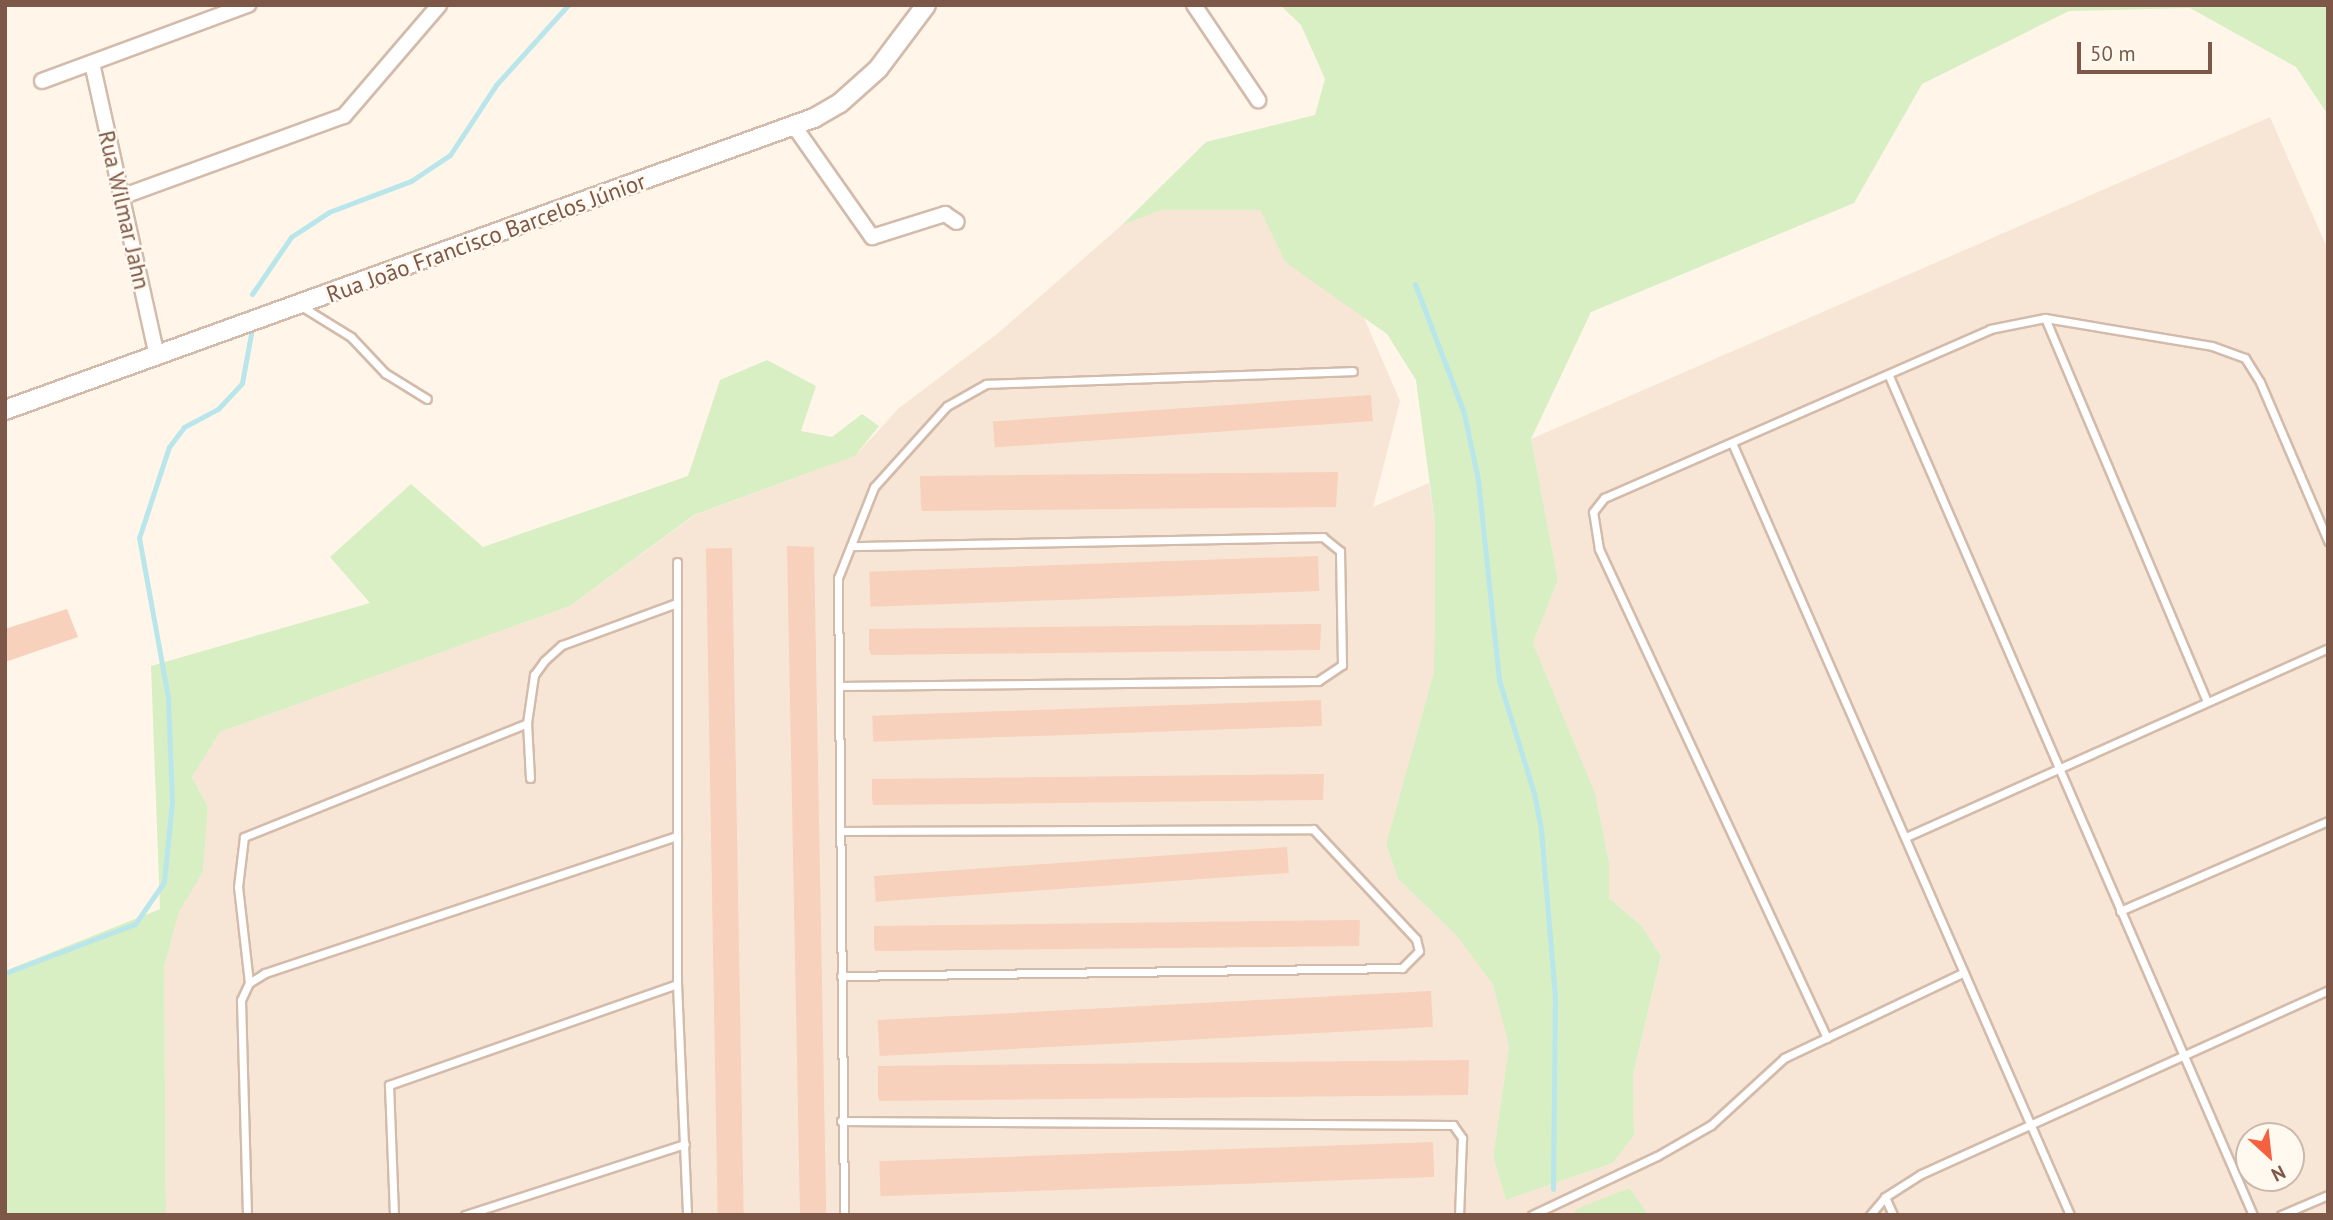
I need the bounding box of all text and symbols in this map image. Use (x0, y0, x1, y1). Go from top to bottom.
scale bar (2081, 28, 2216, 72)
text: 50 m (2090, 40, 2136, 67)
street label: Rua Wilmar Jahn (92, 128, 156, 292)
street label: Rua João Francisco Barcelos Júnior (323, 167, 649, 309)
north arrow (2235, 1122, 2305, 1192)
text: N (2268, 1160, 2290, 1187)

